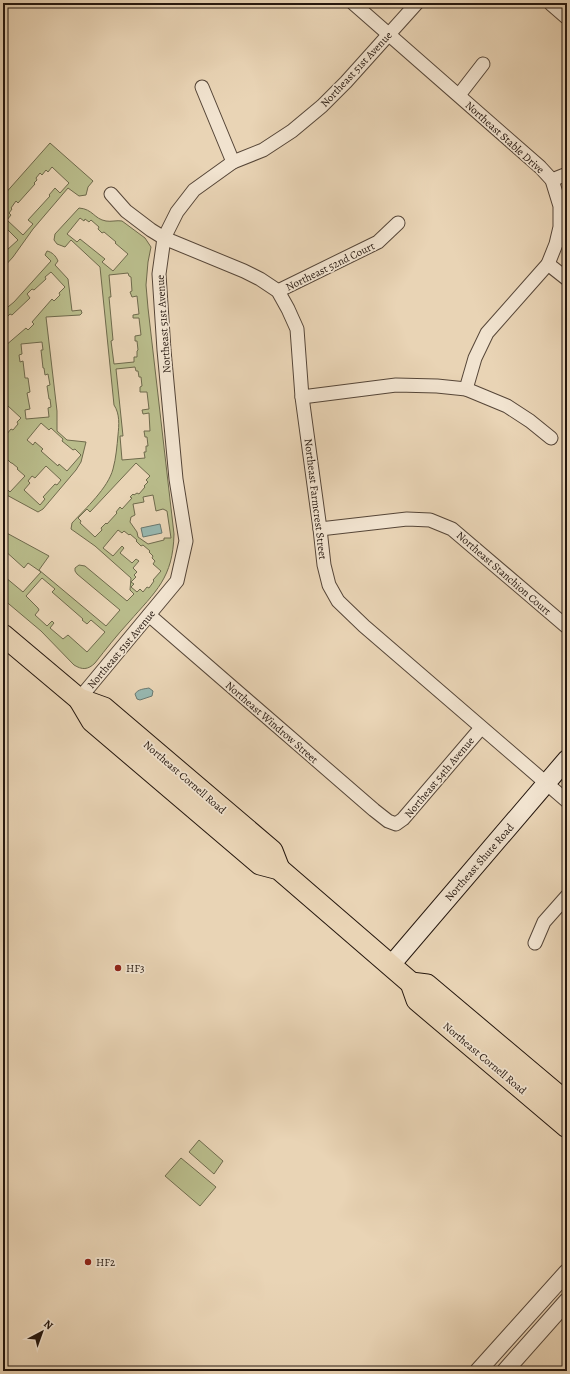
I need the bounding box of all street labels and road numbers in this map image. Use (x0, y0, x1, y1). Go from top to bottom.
street label: Northeast 51st Avenue (317, 28, 396, 111)
street label: Northeast Stable Drive (462, 98, 548, 177)
street label: Northeast 52nd Court (283, 238, 378, 294)
street label: Northeast 51st Avenue (153, 274, 174, 374)
street label: Northeast Farmcrest Street (301, 438, 330, 561)
street label: Northeast Stanchion Court (453, 528, 555, 619)
street label: Northeast 51st Avenue (84, 607, 159, 692)
street label: Northeast Windrow Street (222, 678, 322, 767)
street label: Northeast 54th Avenue (401, 734, 478, 821)
street label: Northeast Cornell Road (140, 737, 229, 818)
street label: Northeast Shute Road (441, 820, 517, 904)
street label: Northeast Cornell Road (440, 1019, 530, 1098)

